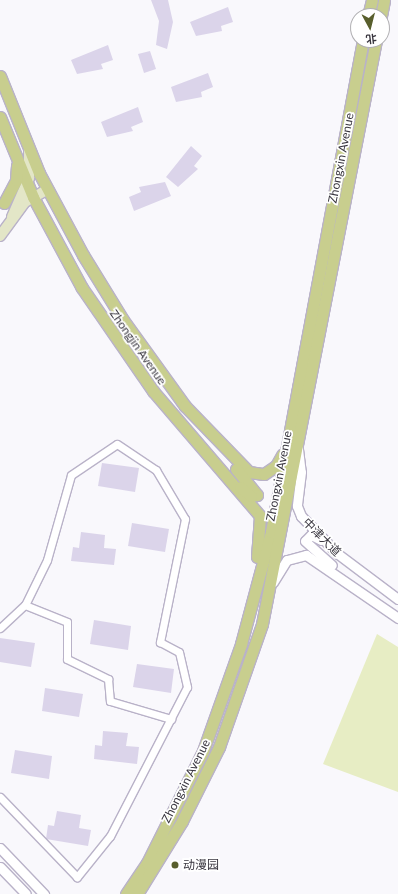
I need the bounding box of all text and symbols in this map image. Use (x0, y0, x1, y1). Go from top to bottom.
north arrow (350, 8, 390, 48)
text: 北 (365, 32, 378, 47)
street label: Zhongxin Avenue (325, 111, 357, 205)
street label: Zhongjin Avenue (107, 306, 169, 388)
street label: Zhongxin Avenue (263, 429, 295, 523)
street label: 中津大道 (300, 515, 344, 559)
street label: Zhongxin Avenue (159, 737, 213, 825)
place label: 动漫园 (183, 858, 219, 872)
marker: 动漫园 (170, 860, 180, 870)

